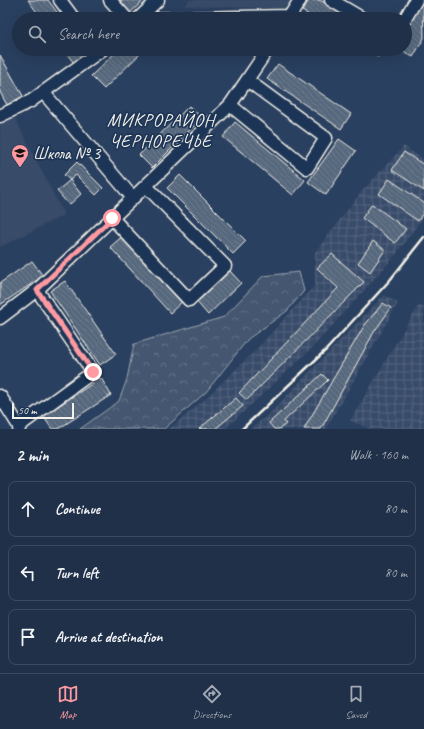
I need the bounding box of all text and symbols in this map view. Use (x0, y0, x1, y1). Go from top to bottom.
search box (12, 12, 412, 56)
icon: search (26, 23, 48, 45)
text: Search here (58, 25, 119, 44)
district label: МИКРОРАЙОН ЧЕРНОРЕЧЬЕ (107, 109, 217, 152)
school or university icon: Школа № 3 (10, 143, 30, 168)
place label: Школа № 3 (33, 143, 102, 164)
route start (103, 209, 121, 227)
route end (84, 363, 102, 381)
scale bar (12, 401, 74, 420)
text: 50 m (18, 403, 37, 417)
text: 2 min (16, 445, 49, 466)
text: Walk · 160 m (349, 447, 408, 463)
icon: ahead (17, 498, 39, 520)
text: Continue (55, 500, 100, 519)
text: 80 m (385, 501, 407, 517)
icon: left (17, 562, 39, 584)
text: Turn left (55, 564, 98, 583)
text: 80 m (385, 565, 407, 581)
icon: arrive (17, 626, 39, 648)
text: Arrive at destination (55, 628, 162, 647)
tab: Map (57, 683, 79, 721)
tab: Directions (193, 683, 231, 721)
tab: Saved (345, 683, 367, 721)

